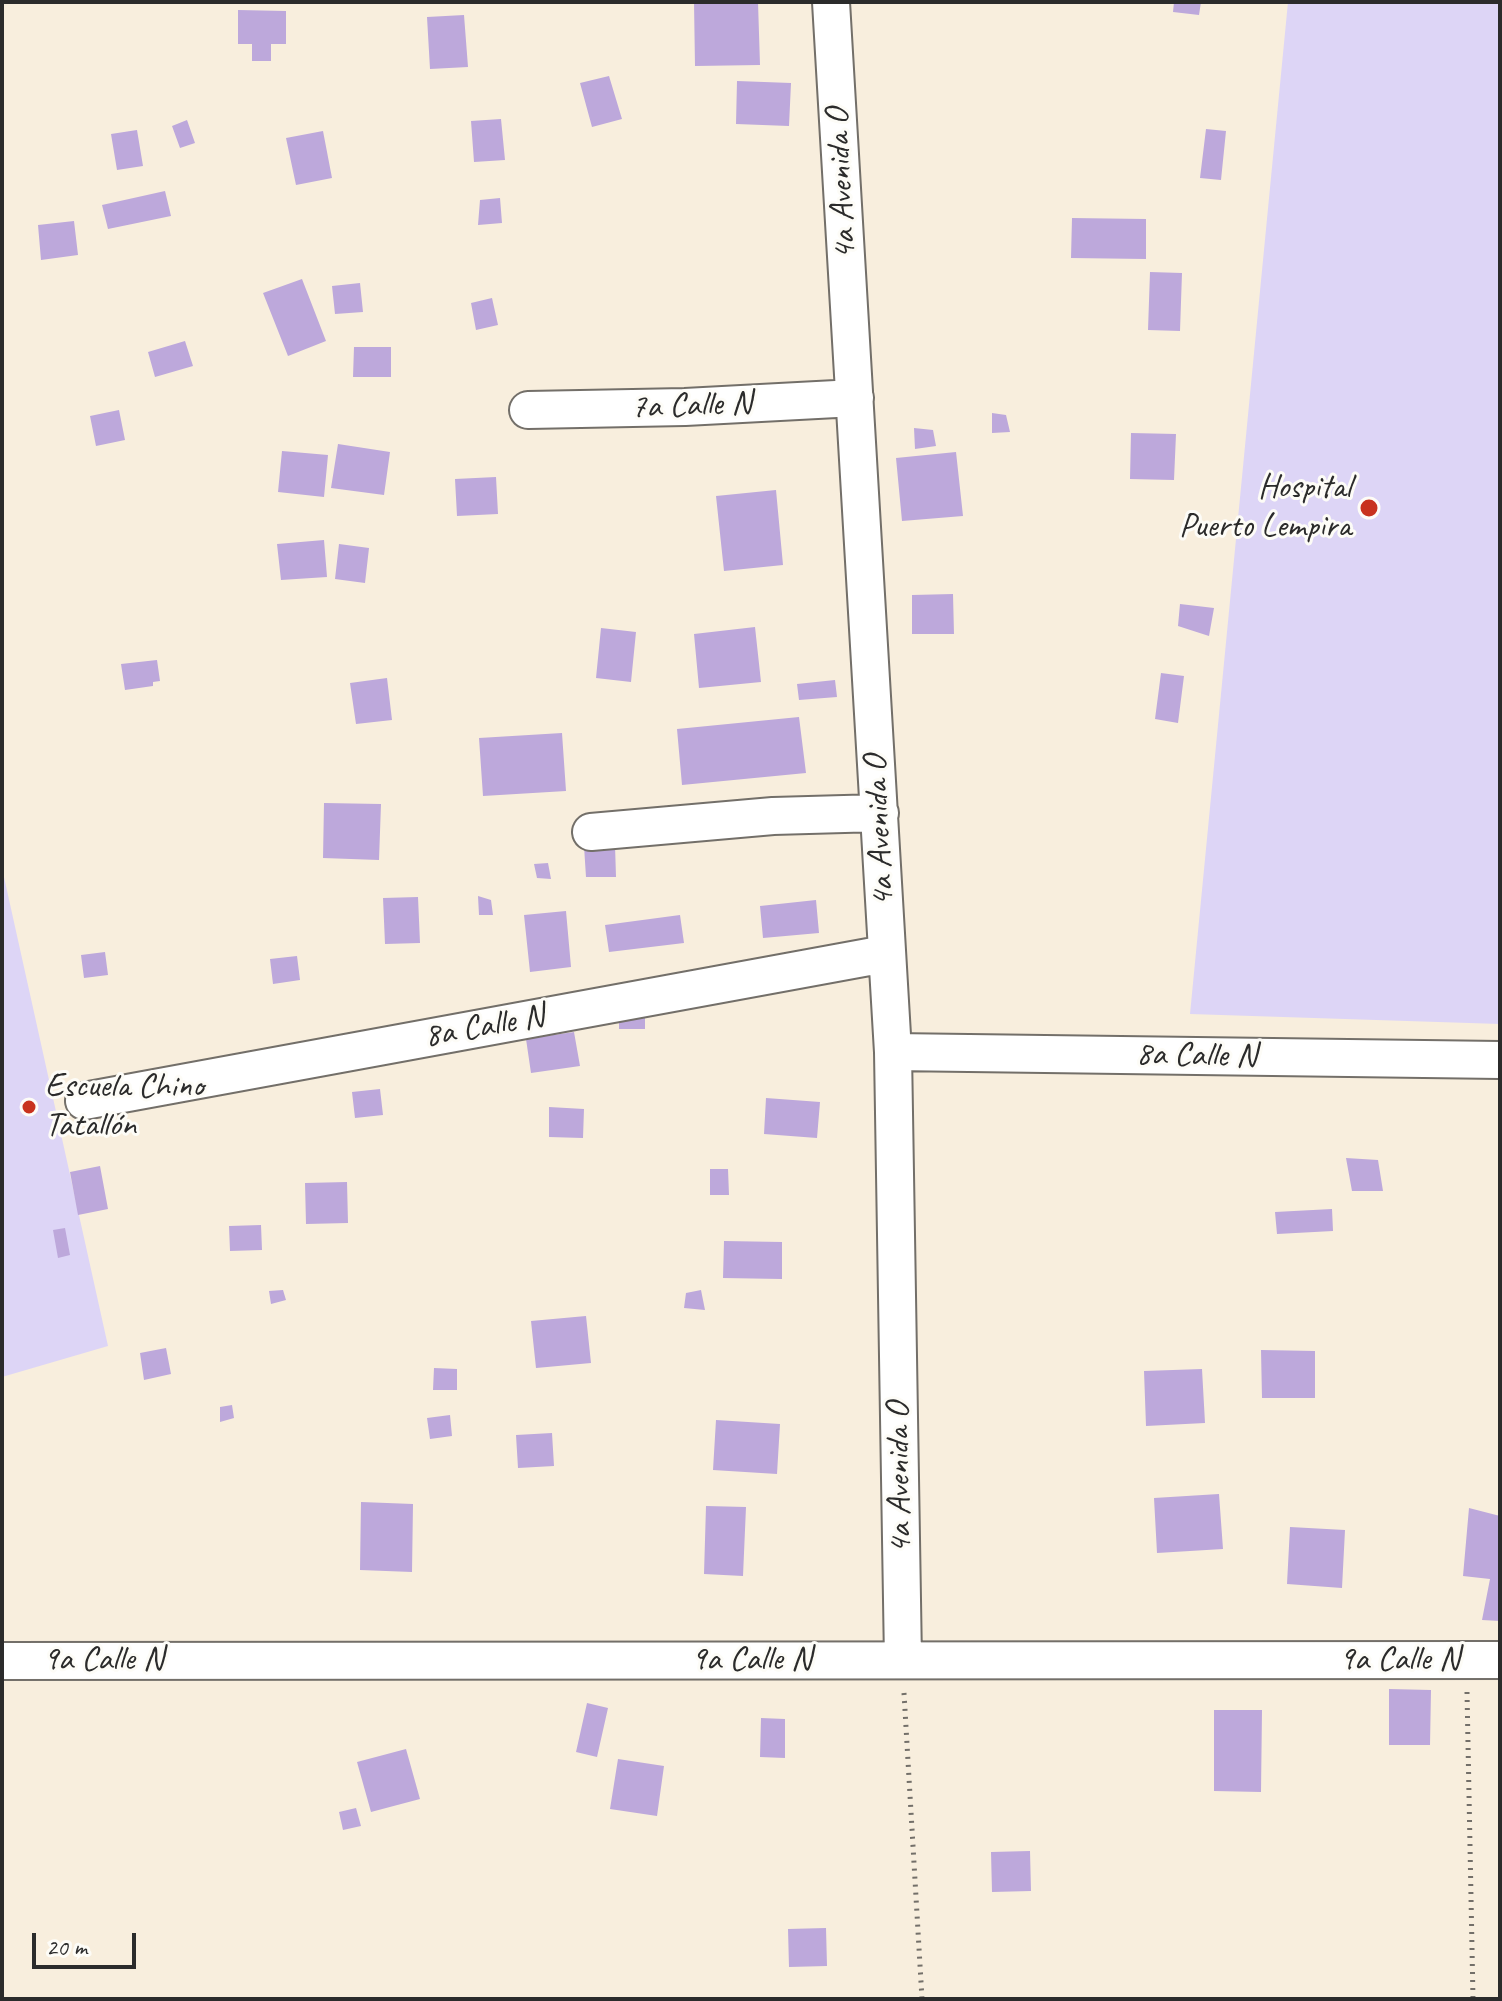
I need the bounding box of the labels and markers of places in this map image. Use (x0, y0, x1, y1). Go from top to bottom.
place label: Hospital Puerto Lempira (1179, 468, 1351, 548)
marker: Hospital Puerto Lempira (1358, 497, 1380, 519)
place label: Escuela Chino Tatallón (45, 1067, 204, 1146)
marker: Escuela Chino Tatallón (20, 1098, 38, 1116)

